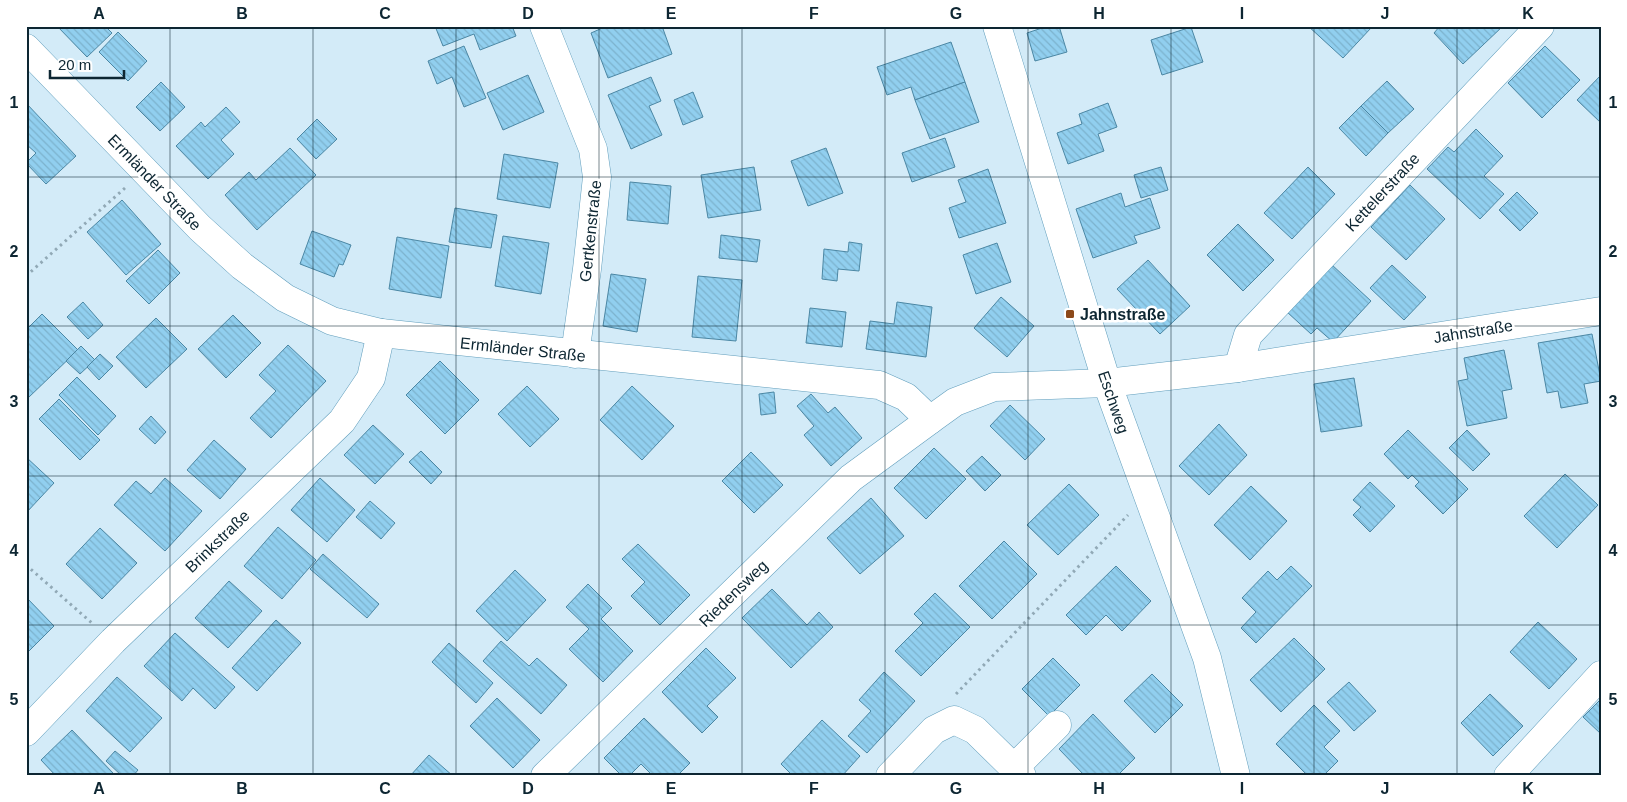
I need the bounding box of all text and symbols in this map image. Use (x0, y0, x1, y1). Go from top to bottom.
text: A (93, 5, 105, 22)
text: B (236, 5, 248, 22)
text: C (379, 5, 391, 22)
text: D (522, 5, 534, 22)
text: E (666, 5, 677, 22)
text: F (809, 5, 819, 22)
text: G (950, 5, 962, 22)
text: H (1093, 5, 1105, 22)
text: I (1240, 5, 1244, 22)
text: J (1381, 5, 1389, 22)
text: K (1522, 5, 1534, 22)
scale bar (50, 48, 124, 80)
text: 20 m (58, 56, 91, 73)
text: 1 (10, 94, 19, 111)
text: 1 (1609, 94, 1618, 111)
street label: Ermländer Straße (105, 131, 205, 234)
street label: Kettelerstraße (1342, 150, 1423, 235)
street label: Gertkenstraße (577, 179, 604, 283)
text: 2 (10, 243, 19, 260)
text: 2 (1609, 243, 1618, 260)
place label: Jahnstraße (1080, 306, 1165, 323)
marker: Jahnstraße (1064, 308, 1076, 320)
street label: Jahnstraße (1432, 317, 1514, 346)
street label: Ermländer Straße (459, 334, 587, 365)
street label: Eschweg (1095, 369, 1132, 436)
text: 3 (10, 393, 19, 410)
text: 3 (1609, 393, 1618, 410)
street label: Brinkstraße (182, 507, 253, 576)
text: 4 (10, 542, 19, 559)
text: 4 (1609, 542, 1618, 559)
street label: Riedensweg (696, 557, 771, 630)
text: 5 (10, 691, 19, 708)
text: 5 (1609, 691, 1618, 708)
text: A (93, 780, 105, 797)
text: B (236, 780, 248, 797)
text: C (379, 780, 391, 797)
text: D (522, 780, 534, 797)
text: E (666, 780, 677, 797)
text: F (809, 780, 819, 797)
text: G (950, 780, 962, 797)
text: H (1093, 780, 1105, 797)
text: I (1240, 780, 1244, 797)
text: J (1381, 780, 1389, 797)
text: K (1522, 780, 1534, 797)

